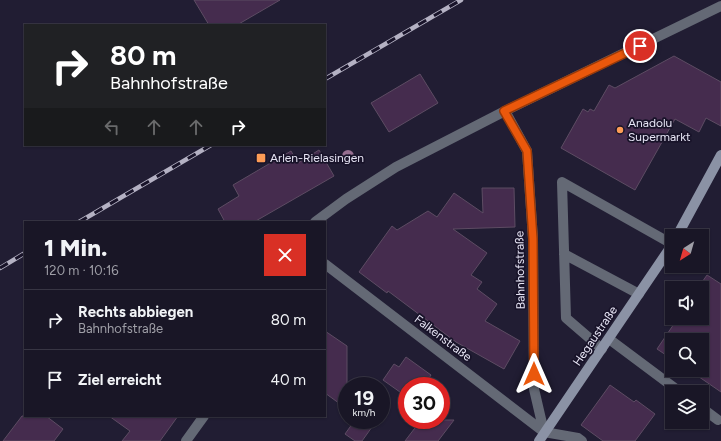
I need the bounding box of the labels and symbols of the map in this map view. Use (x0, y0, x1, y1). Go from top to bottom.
pin (623, 29, 657, 63)
place label: Anadolu Supermarkt (628, 116, 691, 144)
marker: Anadolu Supermarkt (615, 125, 625, 135)
place label: Arlen-Rielasingen (270, 151, 364, 165)
marker: Arlen-Rielasingen (255, 152, 267, 164)
north arrow (665, 229, 709, 273)
street label: Bahnhofstraße (512, 230, 528, 309)
street label: Hegaustraße (570, 303, 620, 369)
street label: Falkenstraße (412, 312, 475, 364)
position arrow (513, 353, 555, 395)
speed limit sign: 30 (398, 377, 450, 429)

